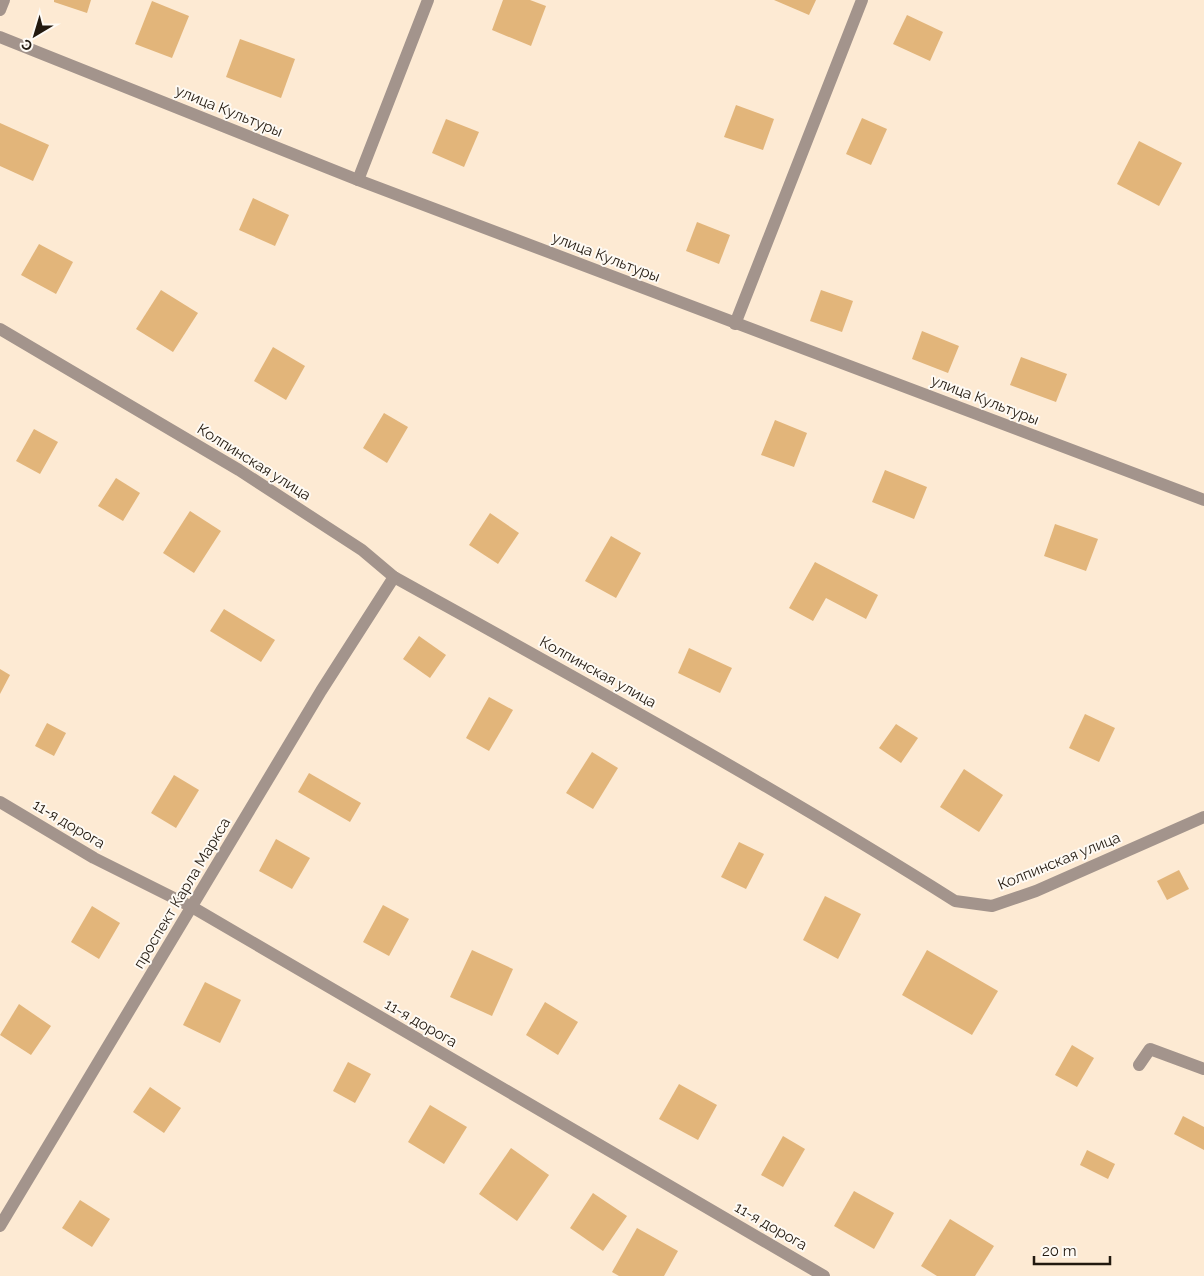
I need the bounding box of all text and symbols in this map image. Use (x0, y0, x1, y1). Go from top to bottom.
north arrow (10, 10, 60, 60)
text: С (18, 36, 36, 55)
street label: улица Культуры (173, 81, 285, 141)
street label: улица Культуры (550, 228, 662, 286)
street label: улица Культуры (929, 371, 1041, 429)
street label: Колпинская улица (194, 420, 314, 504)
street label: Колпинская улица (537, 632, 659, 712)
street label: 11-я дорога (30, 796, 108, 852)
street label: проспект Карла Маркса (130, 814, 234, 972)
street label: Колпинская улица (995, 828, 1123, 894)
street label: 11-я дорога (382, 995, 460, 1051)
street label: 11-я дорога (732, 1198, 810, 1254)
scale bar (1034, 1234, 1110, 1266)
text: 20 m (1042, 1242, 1077, 1260)

